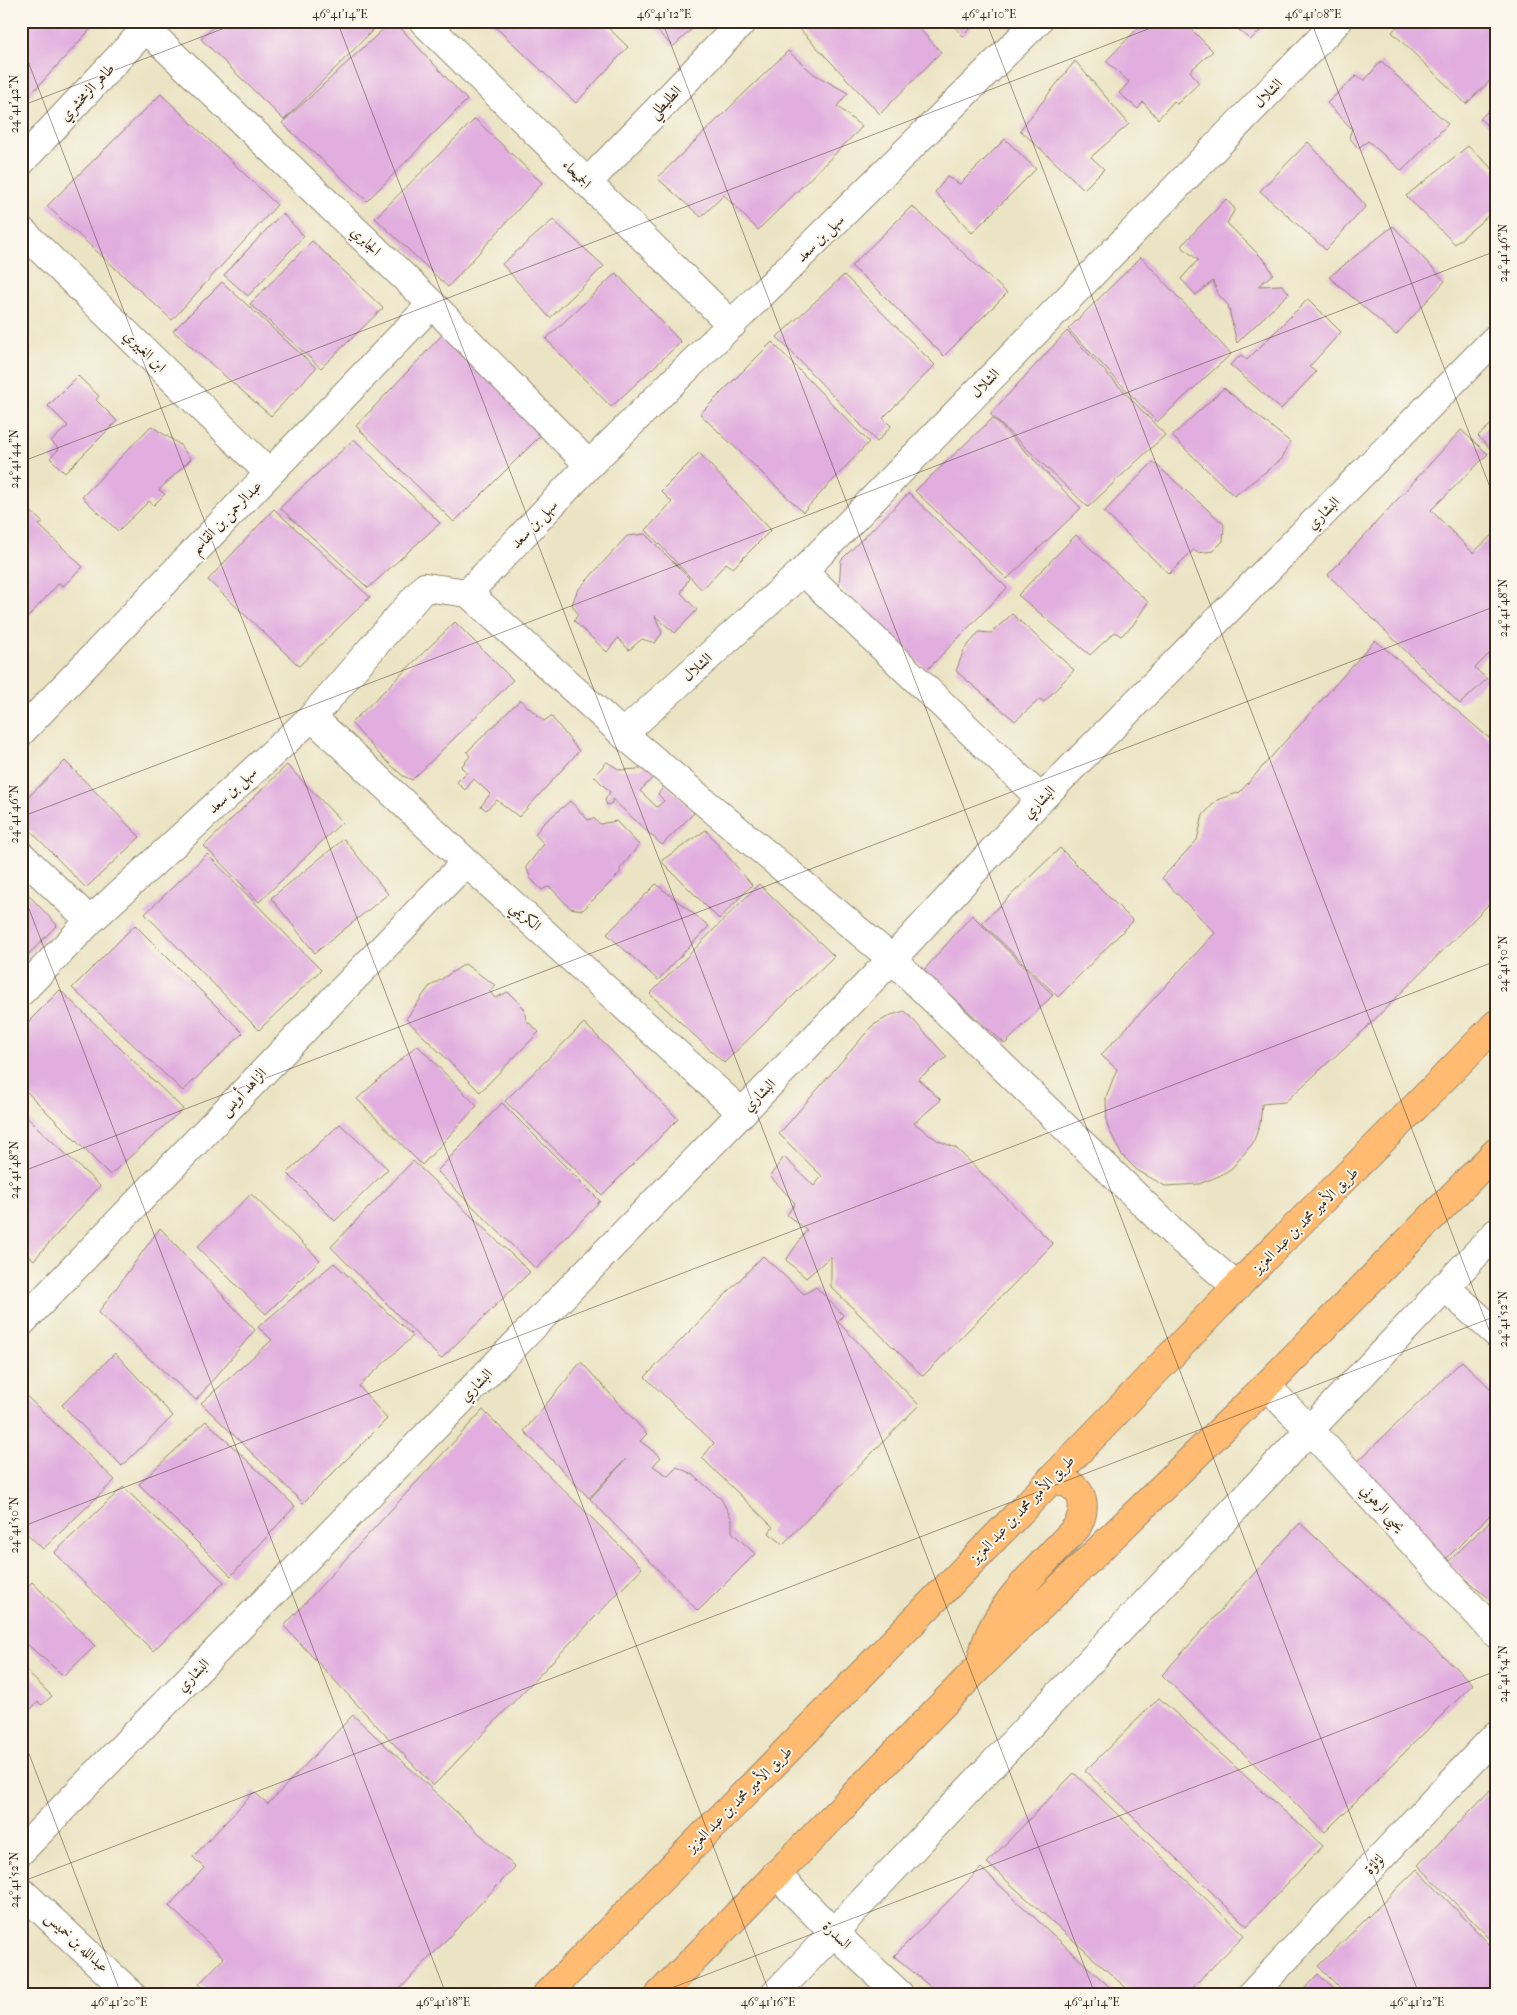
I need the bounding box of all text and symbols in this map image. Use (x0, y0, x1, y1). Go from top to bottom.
text: 46°41'14"E (312, 7, 368, 21)
text: 46°41'12"E (637, 7, 691, 21)
text: 46°41'10"E (962, 7, 1016, 21)
text: 46°41'08"E (1285, 7, 1341, 21)
street label: طاهر الزمخشري (56, 59, 120, 127)
text: 24°41'42"N (7, 75, 21, 133)
street label: الشلال (1250, 75, 1286, 111)
street label: الطليطلي (645, 82, 689, 126)
street label: الجميحاء (559, 156, 595, 192)
street label: سهل بن سعد (792, 210, 849, 267)
street label: الجابري (345, 222, 385, 262)
text: 24°41'46"N (1496, 224, 1510, 282)
street label: ابن الغبيري (118, 326, 170, 378)
street label: الشلال (967, 365, 1003, 401)
text: 24°41'44"N (7, 429, 21, 489)
street label: عبدالرحمن بن القاسم (186, 477, 270, 562)
street label: البشاري (1303, 493, 1345, 535)
street label: سهل بن سعد (507, 496, 563, 554)
text: 24°41'48"N (1496, 579, 1510, 637)
street label: الشلال (678, 649, 716, 685)
street label: سهل بن سعد (204, 763, 262, 819)
street label: البشاري (1019, 782, 1061, 824)
text: 24°41'46"N (7, 785, 21, 843)
street label: الكريمي (504, 898, 545, 938)
text: 24°41'50"N (1496, 935, 1510, 993)
street label: الزاهد أويس (214, 1063, 271, 1120)
street label: البشاري (739, 1075, 781, 1117)
text: 24°41'48"N (7, 1141, 21, 1199)
street label: طريق الأمير محمد بن عبد العزيز (1245, 1162, 1362, 1279)
text: 24°41'52"N (1496, 1291, 1510, 1347)
street label: البشاري (456, 1365, 498, 1407)
street label: طريق الأمير محمد بن عبد العزيز (963, 1450, 1079, 1569)
street label: يحيى الرهوني (1354, 1481, 1409, 1538)
text: 24°41'50"N (7, 1496, 21, 1554)
text: 24°41'54"N (1496, 1645, 1510, 1703)
street label: البشاري (173, 1655, 215, 1697)
street label: طريق الأمير محمد بن عبد العزيز (679, 1741, 796, 1858)
street label: لؤلؤة (1360, 1850, 1388, 1878)
text: 24°41'52"N (7, 1852, 21, 1908)
street label: عبدالله بن خميس (41, 1908, 113, 1977)
street label: السدرة (819, 1917, 855, 1953)
text: 46°41'20"E (91, 1995, 147, 2009)
text: 46°41'18"E (416, 1995, 470, 2009)
text: 46°41'16"E (741, 1995, 795, 2009)
text: 46°41'14"E (1064, 1995, 1120, 2009)
text: 46°41'12"E (1390, 1995, 1444, 2009)

